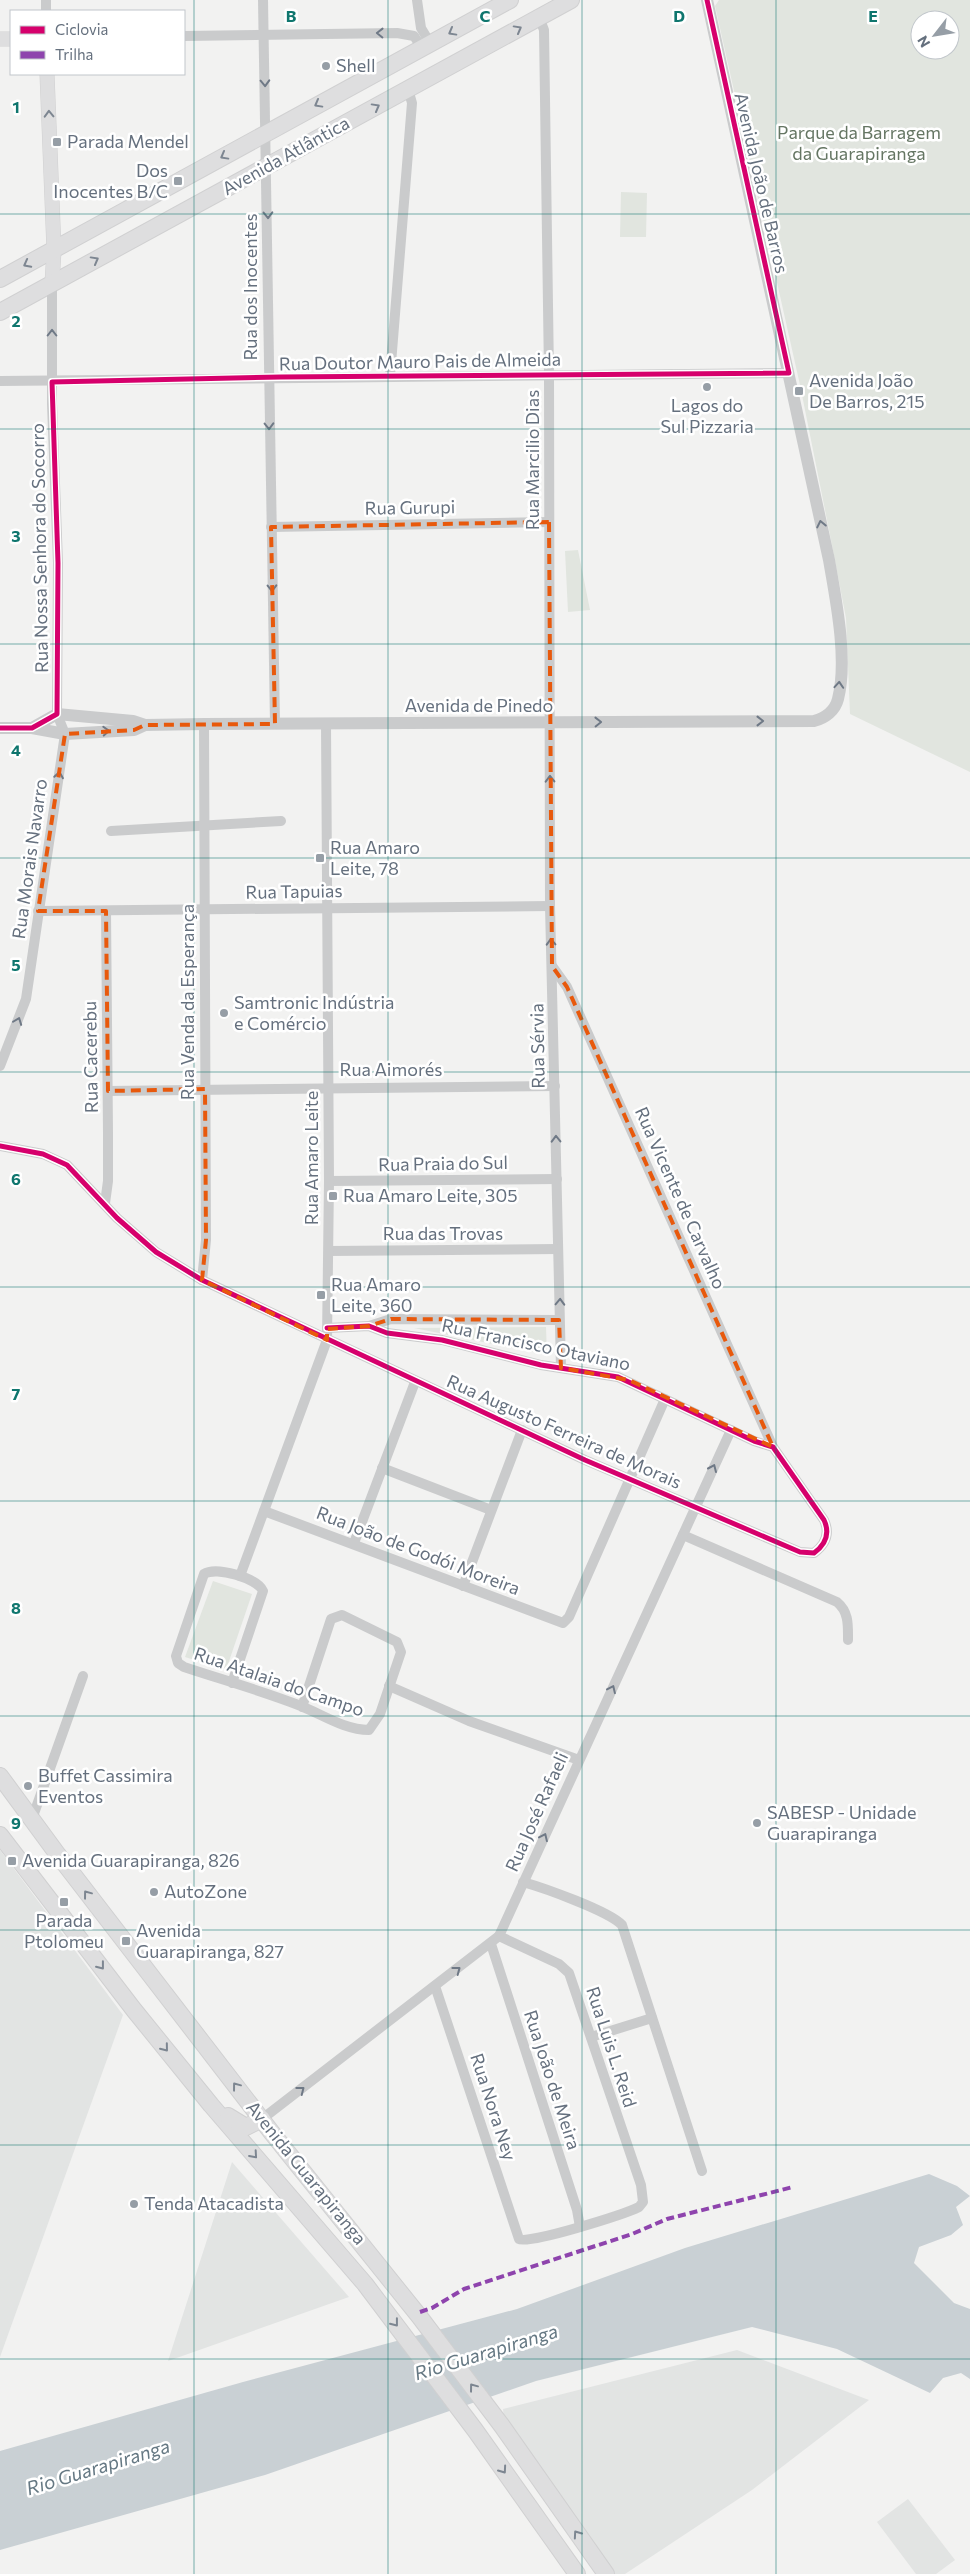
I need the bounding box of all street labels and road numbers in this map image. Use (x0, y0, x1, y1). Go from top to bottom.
street label: Avenida João de Barros (730, 90, 794, 275)
street label: Avenida Atlântica (218, 111, 353, 199)
street label: Rua dos Inocentes (239, 213, 261, 361)
street label: Rua Doutor Mauro Pais de Almeida (279, 348, 561, 374)
street label: Rua Marcilio Dias (521, 390, 543, 530)
street label: Rua Nossa Senhora do Socorro (26, 423, 52, 673)
street label: Rua Gurupi (364, 495, 455, 519)
street label: Avenida de Pinedo (405, 694, 553, 716)
street label: Rua Morais Navarro (7, 777, 51, 940)
street label: Rua Tapuias (245, 879, 343, 903)
street label: Rua Venda da Esperança (176, 904, 198, 1100)
street label: Rua Cacerebu (78, 1001, 102, 1113)
street label: Rua Sérvia (525, 1003, 549, 1089)
street label: Rua Aimorés (340, 1058, 442, 1080)
street label: Rua Amaro Leite (300, 1091, 322, 1225)
street label: Rua Vicente de Carvalho (631, 1103, 731, 1292)
street label: Rua Praia do Sul (378, 1151, 508, 1175)
street label: Rua das Trovas (383, 1222, 503, 1244)
street label: Rua Francisco Otaviano (440, 1313, 632, 1375)
street label: Rua Augusto Ferreira de Morais (444, 1369, 685, 1493)
street label: Rua João de Godói Moreira (313, 1501, 523, 1599)
street label: Rua Atalaia do Campo (191, 1642, 367, 1720)
street label: Rua José Rafaeli (500, 1749, 572, 1875)
street label: Rua Luis L. Reid (582, 1984, 642, 2110)
street label: Rua João de Meira (520, 2007, 586, 2152)
street label: Rua Nora Ney (466, 2050, 522, 2163)
street label: Avenida Guarapiranga (242, 2096, 371, 2249)

